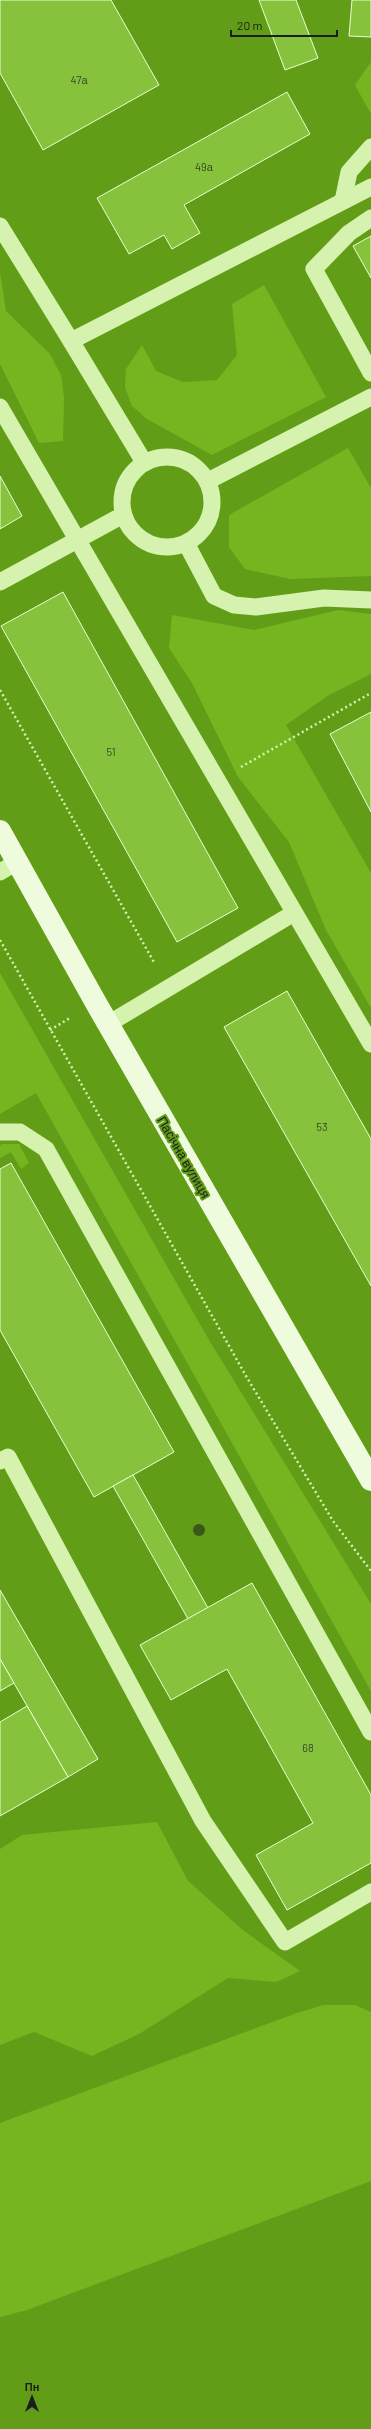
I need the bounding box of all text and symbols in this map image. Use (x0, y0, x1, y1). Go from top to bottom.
scale bar (231, 12, 337, 38)
text: 20 m (237, 18, 263, 32)
house number: 47а (70, 73, 88, 86)
house number: 49а (195, 160, 214, 173)
house number: 51 (106, 745, 116, 758)
street label: Пасічна вулиця (154, 1113, 214, 1201)
house number: 53 (316, 1120, 328, 1133)
house number: 68 (302, 1741, 314, 1754)
north arrow (12, 2377, 52, 2417)
text: Пн (25, 2380, 39, 2393)

